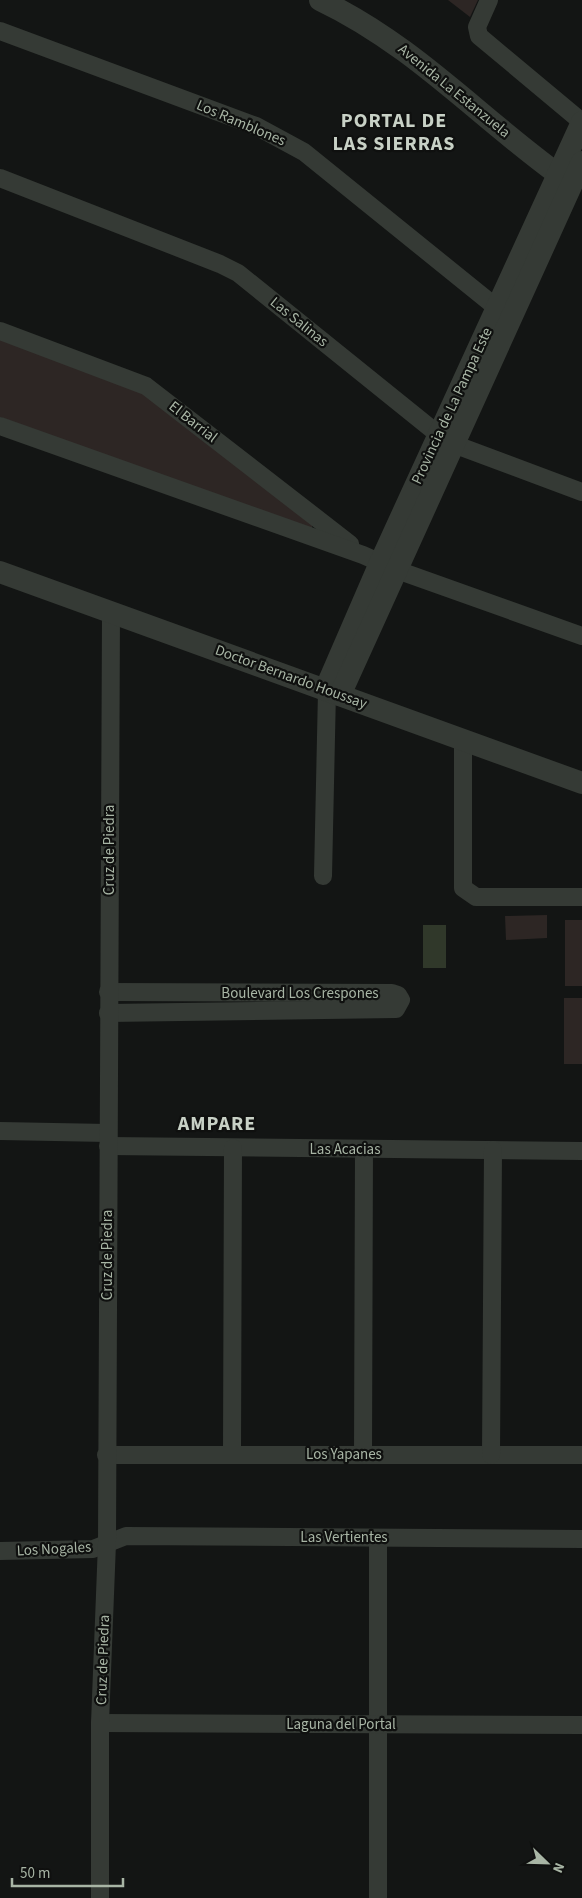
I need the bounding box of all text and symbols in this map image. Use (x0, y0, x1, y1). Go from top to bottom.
street label: Avenida La Estanzuela (394, 39, 514, 143)
street label: Los Ramblones (193, 95, 289, 151)
district label: PORTAL DE LAS SIERRAS (333, 107, 455, 158)
street label: Las Salinas (265, 292, 333, 352)
street label: Provincia de La Pampa Este (406, 324, 498, 488)
street label: El Barrial (164, 396, 222, 448)
street label: Doctor Bernardo Houssay (212, 640, 370, 714)
street label: Cruz de Piedra (99, 805, 120, 895)
street label: Boulevard Los Crespones (221, 983, 379, 1004)
district label: AMPARE (177, 1110, 256, 1138)
street label: Las Acacias (310, 1139, 380, 1160)
street label: Cruz de Piedra (97, 1210, 118, 1300)
street label: Los Yapanes (306, 1444, 382, 1465)
street label: Las Vertientes (300, 1527, 388, 1548)
street label: Los Nogales (16, 1537, 92, 1561)
street label: Cruz de Piedra (91, 1614, 115, 1706)
street label: Laguna del Portal (286, 1714, 396, 1735)
north arrow (522, 1838, 572, 1888)
scale bar (12, 1856, 124, 1888)
text: N (547, 1859, 569, 1876)
text: 50 m (20, 1863, 50, 1884)

